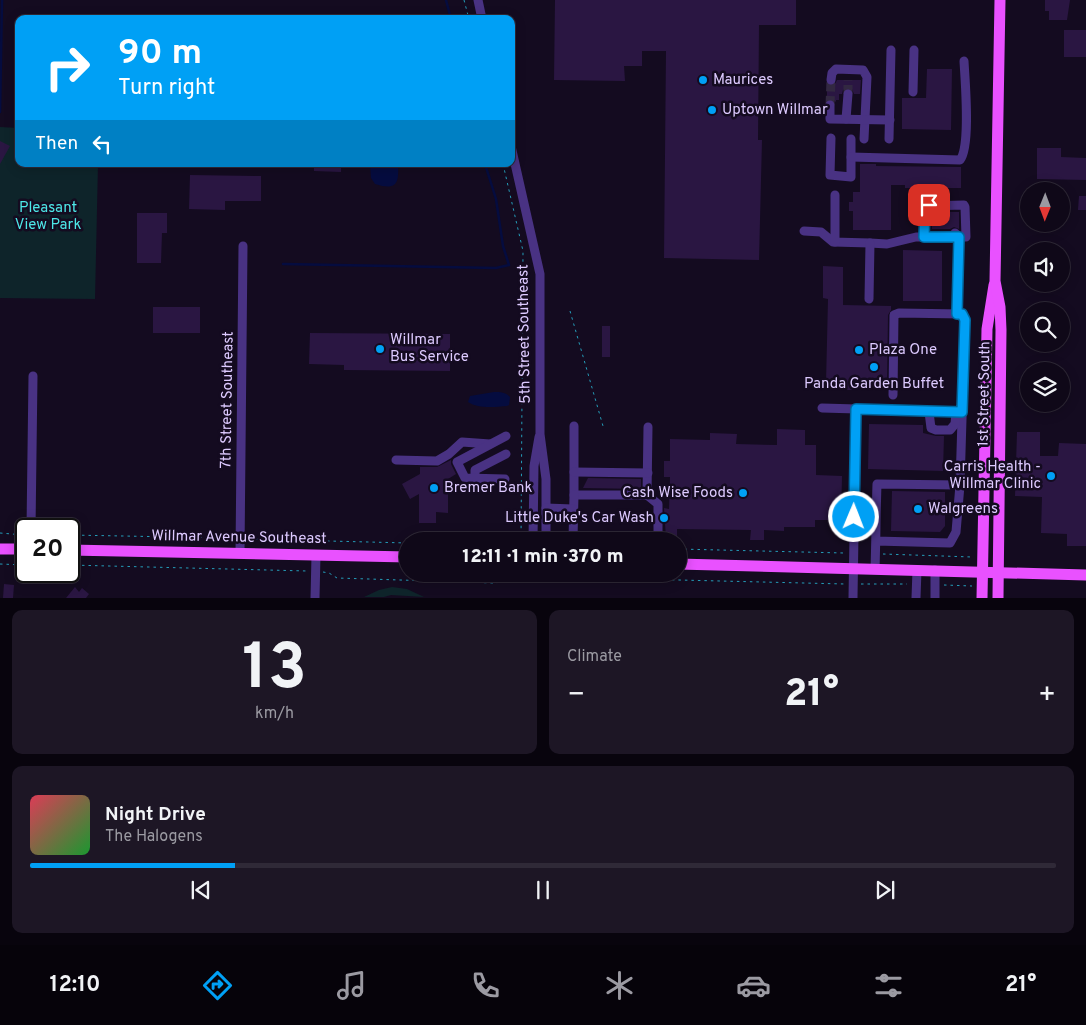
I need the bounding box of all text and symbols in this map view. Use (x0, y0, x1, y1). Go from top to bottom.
text: 90 m (118, 32, 202, 76)
icon: right (35, 35, 100, 100)
place label: Maurices (713, 71, 773, 90)
marker: Maurices (697, 74, 709, 86)
text: Turn right (118, 75, 215, 102)
place label: Uptown Willmar (722, 101, 828, 120)
marker: Uptown Willmar (706, 104, 718, 116)
icon: left (88, 130, 116, 158)
text: Then (35, 132, 78, 156)
north arrow (1020, 182, 1070, 232)
map controls (1020, 182, 1070, 412)
pin (908, 184, 950, 226)
icon: arrive (915, 191, 943, 219)
park label: Pleasant View Park (15, 199, 81, 235)
button: sound (1020, 242, 1070, 292)
street label: 5th Street Southeast (514, 264, 536, 404)
button: search (1020, 302, 1070, 352)
street label: 7th Street Southeast (217, 331, 239, 469)
place label: Willmar Bus Service (390, 331, 469, 367)
place label: Plaza One (869, 341, 937, 360)
street label: 1st Street South (975, 341, 995, 447)
marker: Willmar Bus Service (374, 343, 386, 355)
marker: Plaza One (853, 344, 865, 356)
marker: Panda Garden Buffet (868, 361, 880, 373)
button: layers (1020, 362, 1070, 412)
place label: Panda Garden Buffet (804, 375, 944, 394)
place label: Carris Health - Willmar Clinic (944, 458, 1041, 494)
marker: Carris Health - Willmar Clinic (1045, 470, 1057, 482)
place label: Bremer Bank (444, 479, 533, 498)
marker: Bremer Bank (428, 482, 440, 494)
place label: Cash Wise Foods (622, 484, 733, 503)
marker: Cash Wise Foods (737, 487, 749, 499)
position arrow (827, 490, 879, 542)
place label: Walgreens (928, 500, 998, 519)
marker: Walgreens (912, 503, 924, 515)
place label: Little Duke's Car Wash (505, 509, 654, 528)
marker: Little Duke's Car Wash (658, 512, 670, 524)
speed limit sign: 20 (15, 518, 80, 583)
street label: Willmar Avenue Southeast (151, 527, 327, 549)
text: 12:11 · 1 min · 370 m (462, 545, 624, 569)
text: 13 (242, 630, 307, 712)
text: Climate (567, 647, 622, 667)
text: 21° (784, 671, 839, 720)
text: − (567, 678, 585, 714)
text: + (1038, 678, 1056, 714)
text: km/h (255, 704, 294, 724)
text: Night Drive (105, 803, 206, 827)
text: The Halogens (105, 827, 203, 847)
icon: previous (187, 876, 215, 904)
icon: pause (529, 876, 557, 904)
icon: next (871, 876, 899, 904)
icon: directions (200, 968, 235, 1003)
icon: music (334, 968, 369, 1003)
icon: phone (468, 968, 503, 1003)
icon: climate (602, 968, 637, 1003)
icon: car (736, 968, 771, 1003)
icon: filters (871, 968, 906, 1003)
text: 12:10 (50, 972, 100, 999)
text: 21° (1005, 972, 1036, 999)

